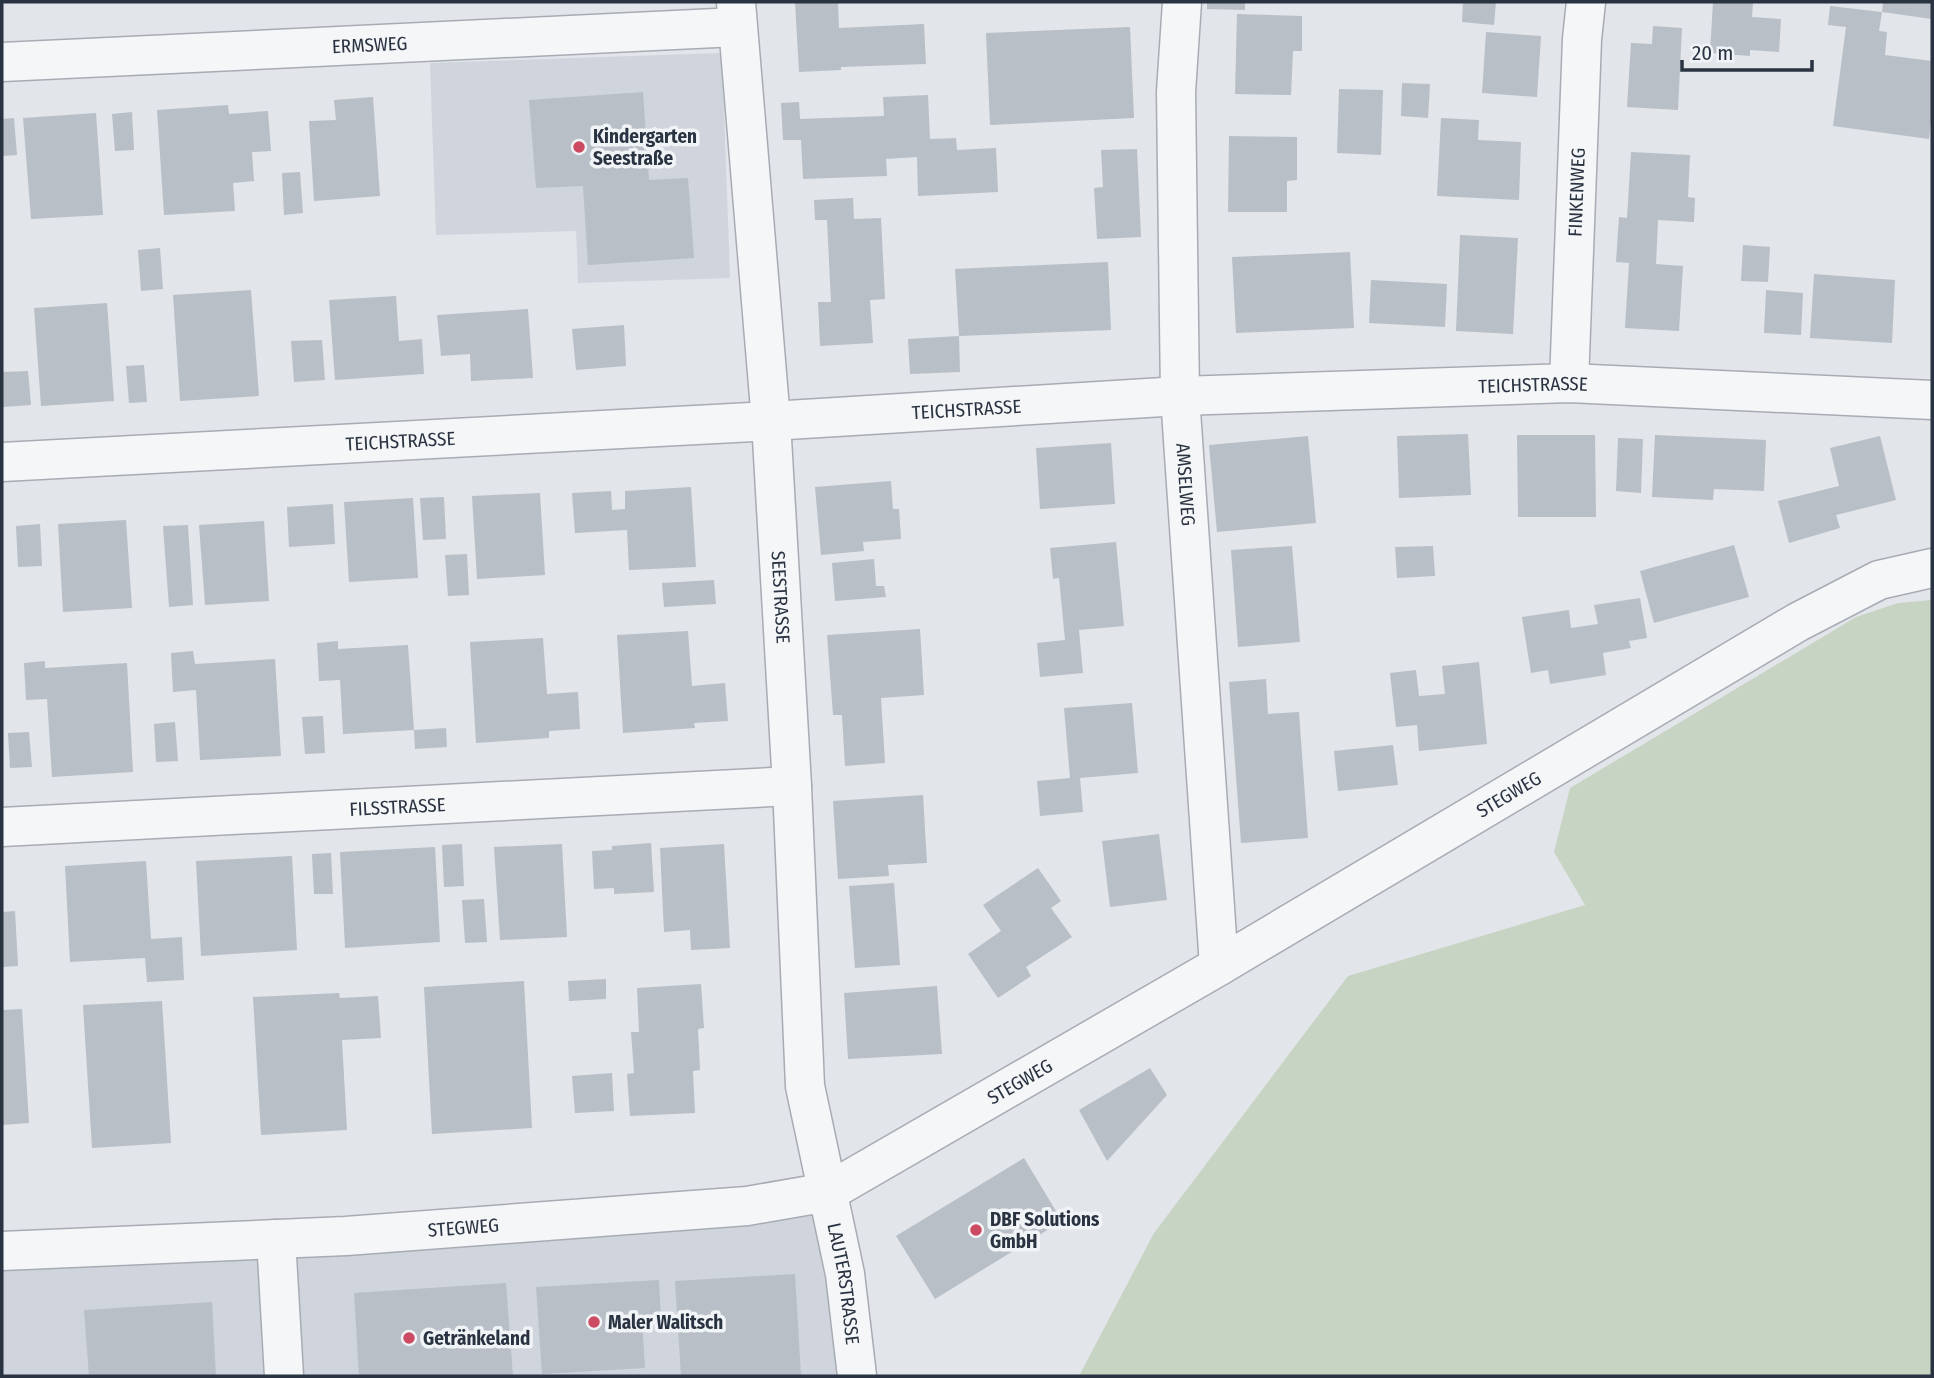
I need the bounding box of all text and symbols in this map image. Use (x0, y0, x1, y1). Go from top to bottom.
scale bar (1682, 28, 1812, 72)
street label: ERMSWEG (331, 31, 408, 58)
text: 20 m (1692, 40, 1733, 66)
place label: Kindergarten Seestraße (593, 125, 697, 170)
marker: Kindergarten Seestraße (571, 139, 587, 155)
street label: FINKENWEG (1563, 147, 1589, 237)
street label: TEICHSTRASSE (1478, 371, 1588, 398)
street label: TEICHSTRASSE (911, 394, 1022, 424)
street label: TEICHSTRASSE (345, 426, 456, 455)
street label: AMSELWEG (1172, 442, 1200, 527)
street label: SEESTRASSE (767, 550, 795, 644)
street label: STEGWEG (1472, 766, 1545, 822)
street label: FILSSTRASSE (349, 792, 446, 820)
street label: STEGWEG (983, 1053, 1056, 1109)
place label: DBF Solutions GmbH (990, 1208, 1100, 1253)
street label: STEGWEG (427, 1213, 500, 1241)
street label: LAUTERSTRASSE (823, 1221, 865, 1346)
marker: DBF Solutions GmbH (968, 1222, 984, 1238)
place label: Maler Walitsch (608, 1311, 723, 1334)
marker: Maler Walitsch (586, 1314, 602, 1330)
place label: Getränkeland (423, 1327, 530, 1350)
marker: Getränkeland (401, 1330, 417, 1346)

